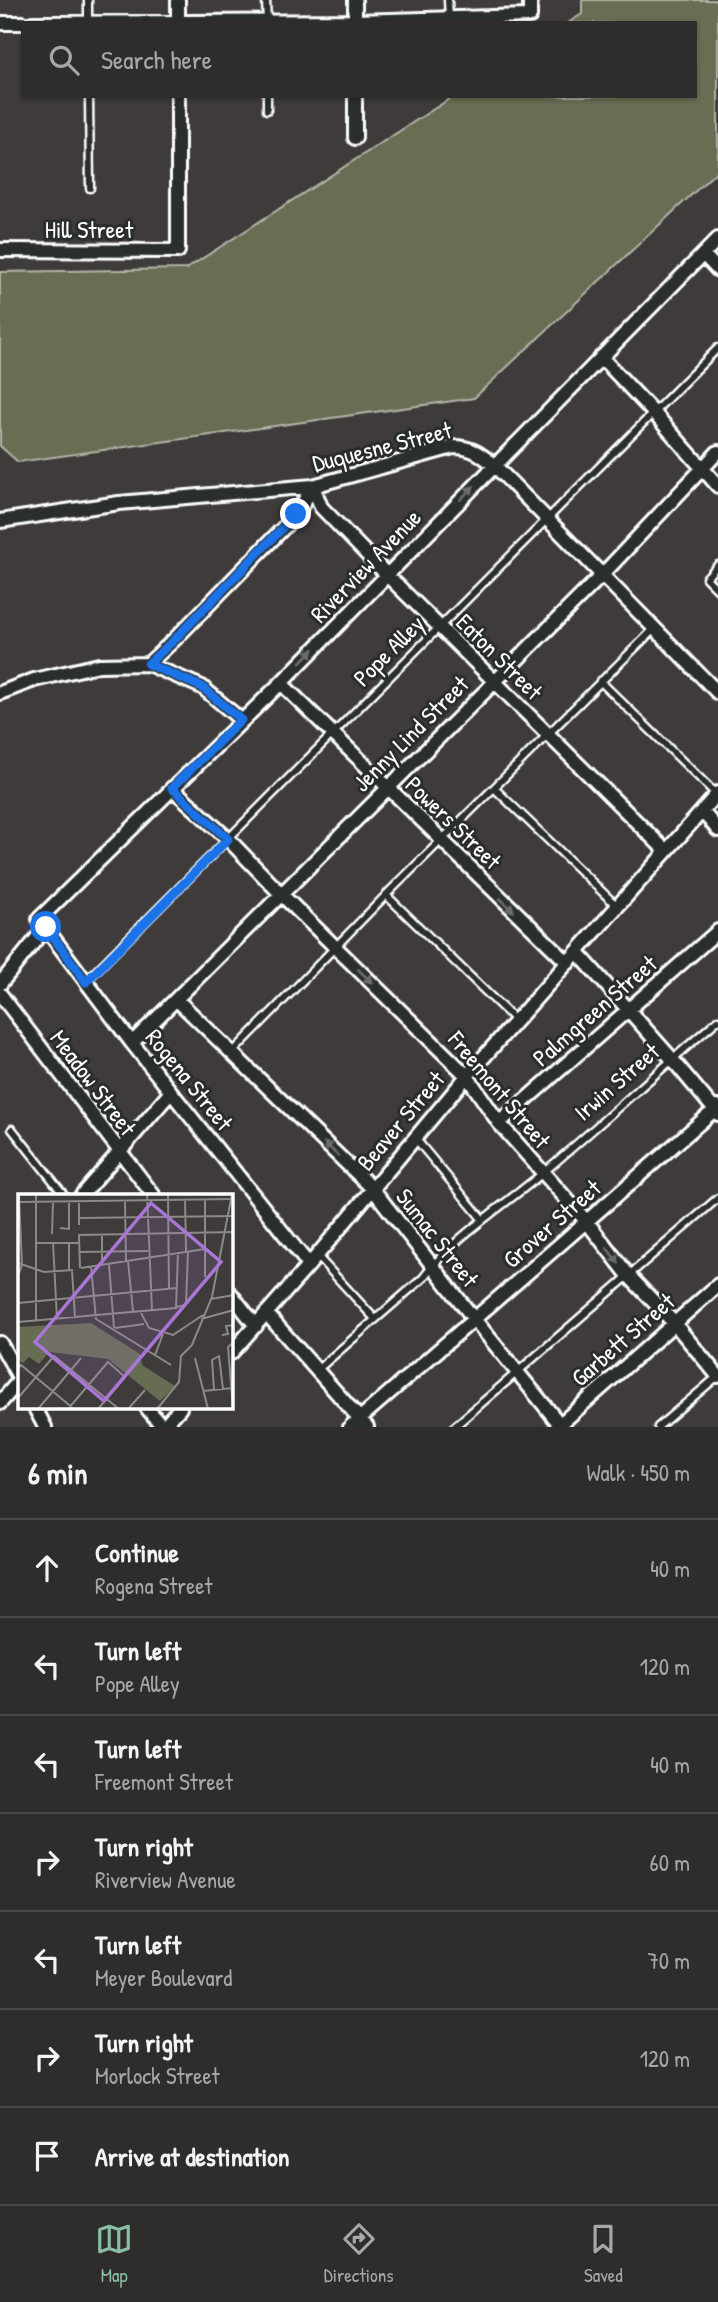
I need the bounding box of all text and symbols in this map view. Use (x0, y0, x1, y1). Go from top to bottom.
search box (21, 21, 697, 98)
icon: search (45, 41, 83, 79)
text: Search here (101, 42, 212, 77)
street label: Hill Street (45, 213, 134, 245)
street label: Duquesne Street (309, 413, 455, 479)
one-way arrow (458, 486, 475, 502)
route end (280, 498, 311, 529)
street label: Riverview Avenue (303, 501, 428, 629)
street label: Eaton Street (449, 606, 551, 707)
street label: Pope Alley (346, 608, 431, 693)
one-way arrow (299, 647, 316, 664)
street label: Jenny Lind Street (345, 668, 476, 798)
street label: Powers Street (399, 768, 509, 877)
one-way arrow (499, 896, 516, 913)
route start (30, 911, 61, 942)
street label: Palmgreen Street (525, 947, 664, 1073)
one-way arrow (356, 968, 373, 985)
street label: Rogena Street (139, 1022, 241, 1138)
street label: Meadow Street (43, 1023, 145, 1142)
street label: Freemont Street (441, 1023, 559, 1155)
street label: Irwin Street (567, 1035, 666, 1127)
street label: Beaver Street (349, 1063, 452, 1177)
one-way arrow (323, 1141, 340, 1157)
street label: Grover Street (495, 1171, 608, 1275)
street label: Sumac Street (389, 1181, 487, 1294)
inset map (18, 1194, 233, 1409)
one-way arrow (605, 1247, 620, 1264)
street label: Garbett Street (564, 1285, 682, 1393)
text: 6 min (28, 1453, 88, 1493)
text: Walk · 450 m (586, 1457, 690, 1488)
text: Continue (95, 1535, 179, 1570)
icon: ahead (28, 1549, 66, 1587)
text: 40 m (650, 1553, 690, 1584)
text: Rogena Street (95, 1570, 212, 1601)
text: Turn left (95, 1633, 181, 1668)
icon: left (28, 1647, 66, 1685)
text: 120 m (640, 1651, 690, 1682)
text: Pope Alley (95, 1668, 180, 1699)
text: Turn left (95, 1731, 181, 1766)
icon: left (28, 1745, 66, 1783)
text: 40 m (650, 1749, 690, 1780)
text: Freemont Street (95, 1766, 233, 1797)
text: Turn right (95, 1829, 193, 1864)
icon: right (28, 1843, 66, 1881)
text: 60 m (650, 1847, 690, 1878)
text: Riverview Avenue (95, 1864, 236, 1895)
text: Turn left (95, 1927, 181, 1962)
icon: left (28, 1941, 66, 1979)
text: 70 m (647, 1945, 690, 1976)
text: Meyer Boulevard (95, 1962, 232, 1993)
text: Turn right (95, 2025, 193, 2060)
icon: right (28, 2039, 66, 2077)
text: 120 m (640, 2043, 690, 2074)
text: Morlock Street (95, 2060, 220, 2091)
icon: arrive (28, 2137, 66, 2175)
text: Arrive at destination (95, 2139, 290, 2174)
tab: Map (95, 2220, 133, 2288)
tab: Directions (324, 2220, 394, 2288)
tab: Saved (584, 2220, 623, 2288)

